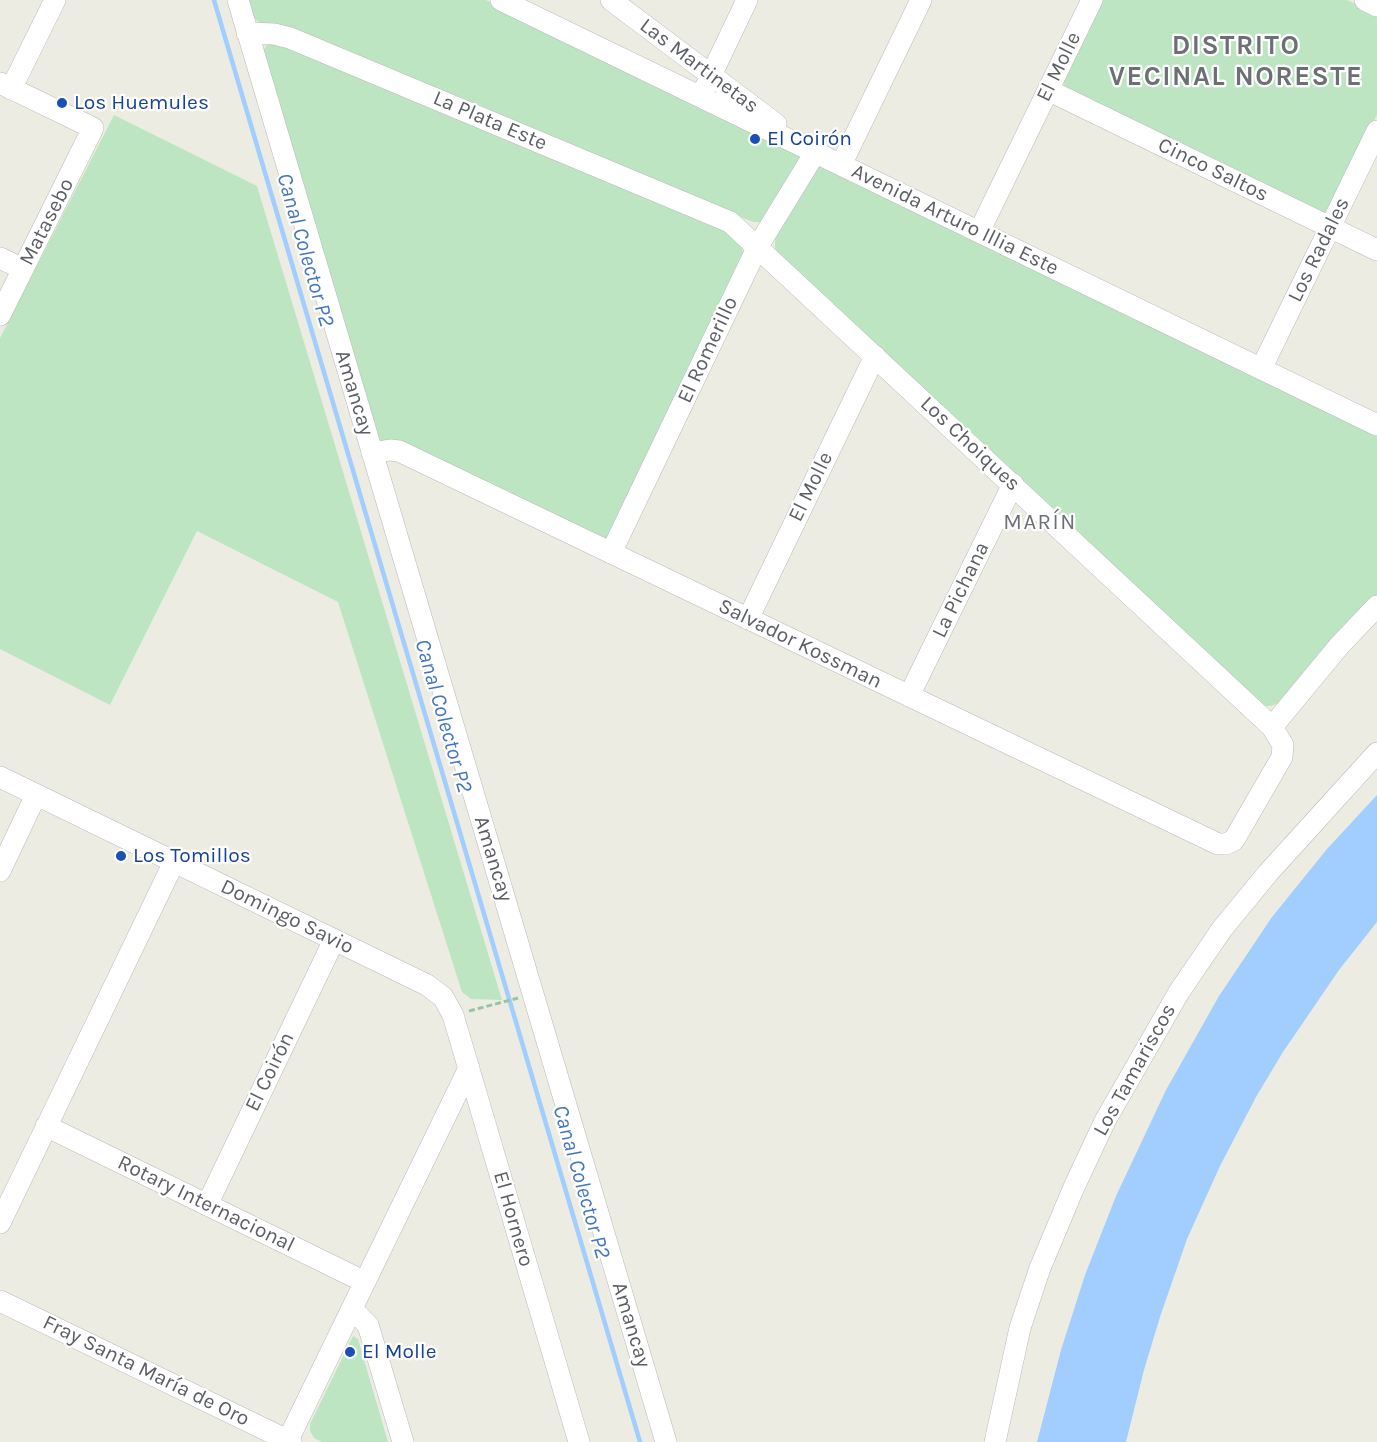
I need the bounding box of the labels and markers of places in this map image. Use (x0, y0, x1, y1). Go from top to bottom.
place label: Los Huemules (74, 90, 209, 116)
marker: Los Huemules (55, 96, 69, 110)
place label: El Coirón (767, 126, 852, 152)
marker: El Coirón (748, 132, 762, 146)
place label: Los Tomillos (133, 843, 251, 869)
marker: Los Tomillos (114, 849, 128, 863)
place label: El Molle (362, 1339, 436, 1365)
marker: El Molle (343, 1345, 357, 1359)

